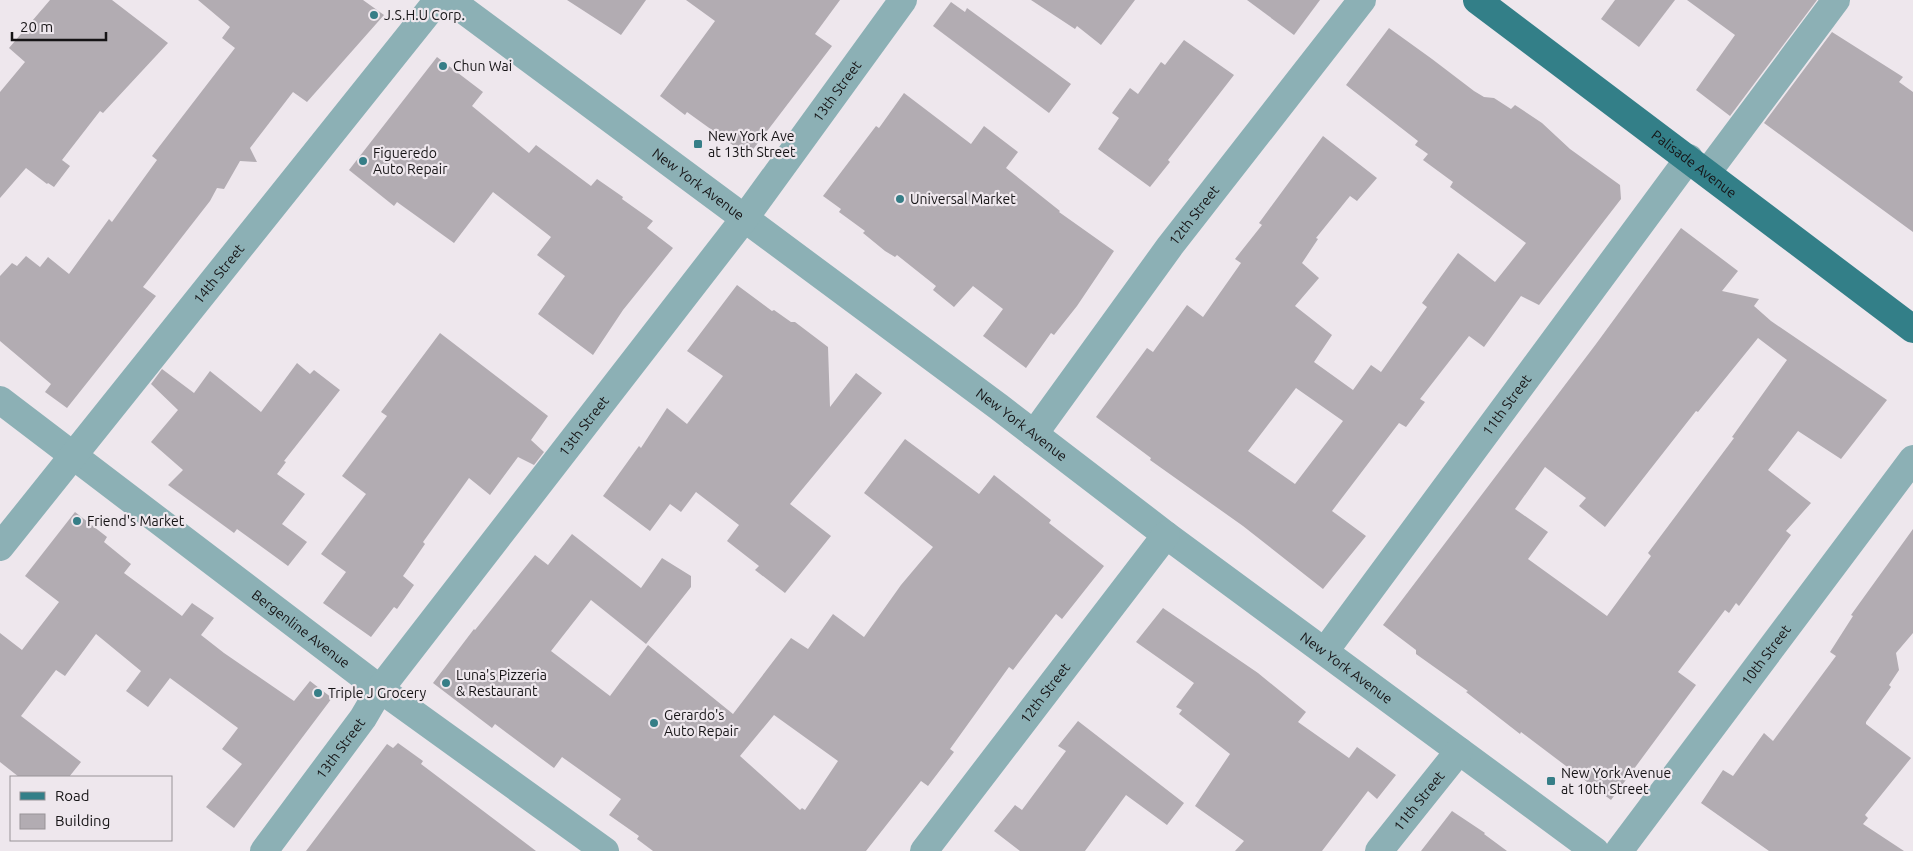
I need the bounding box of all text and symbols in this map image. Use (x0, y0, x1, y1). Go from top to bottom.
place label: J.S.H.U Corp. (384, 7, 465, 23)
marker: J.S.H.U Corp. (368, 9, 380, 21)
scale bar (12, 10, 106, 42)
text: 20 m (20, 18, 53, 35)
street label: 13th Street (809, 57, 865, 125)
place label: Chun Wai (453, 58, 512, 74)
marker: Chun Wai (437, 60, 449, 72)
street label: Palisade Avenue (1649, 127, 1740, 201)
place label: New York Ave at 13th Street (708, 128, 796, 160)
marker: New York Ave at 13th Street (692, 138, 704, 150)
place label: Figueredo Auto Repair (373, 145, 448, 177)
street label: New York Avenue (649, 145, 747, 223)
marker: Figueredo Auto Repair (357, 155, 369, 167)
street label: 12th Street (1166, 182, 1223, 248)
place label: Universal Market (910, 191, 1016, 207)
marker: Universal Market (894, 193, 906, 205)
street label: 14th Street (190, 240, 248, 307)
street label: 11th Street (1479, 371, 1535, 438)
street label: New York Avenue (973, 385, 1070, 464)
street label: 13th Street (555, 392, 612, 459)
place label: Friend's Market (87, 513, 185, 529)
marker: Friend's Market (71, 515, 83, 527)
street label: Bergenline Avenue (249, 586, 353, 671)
street label: 10th Street (1738, 621, 1794, 688)
street label: New York Avenue (1297, 629, 1396, 707)
street label: 12th Street (1017, 659, 1073, 726)
place label: Luna's Pizzeria & Restaurant (456, 667, 547, 699)
marker: Luna's Pizzeria & Restaurant (440, 677, 452, 689)
place label: Triple J Grocery (328, 685, 426, 701)
marker: Triple J Grocery (312, 687, 324, 699)
place label: Gerardo's Auto Repair (664, 707, 739, 739)
street label: 13th Street (313, 714, 369, 782)
marker: Gerardo's Auto Repair (648, 717, 660, 729)
place label: New York Avenue at 10th Street (1561, 765, 1671, 797)
street label: 11th Street (1390, 768, 1448, 834)
marker: New York Avenue at 10th Street (1545, 775, 1557, 787)
legend (10, 776, 172, 841)
text: Road (55, 787, 90, 804)
text: Building (55, 812, 110, 829)

